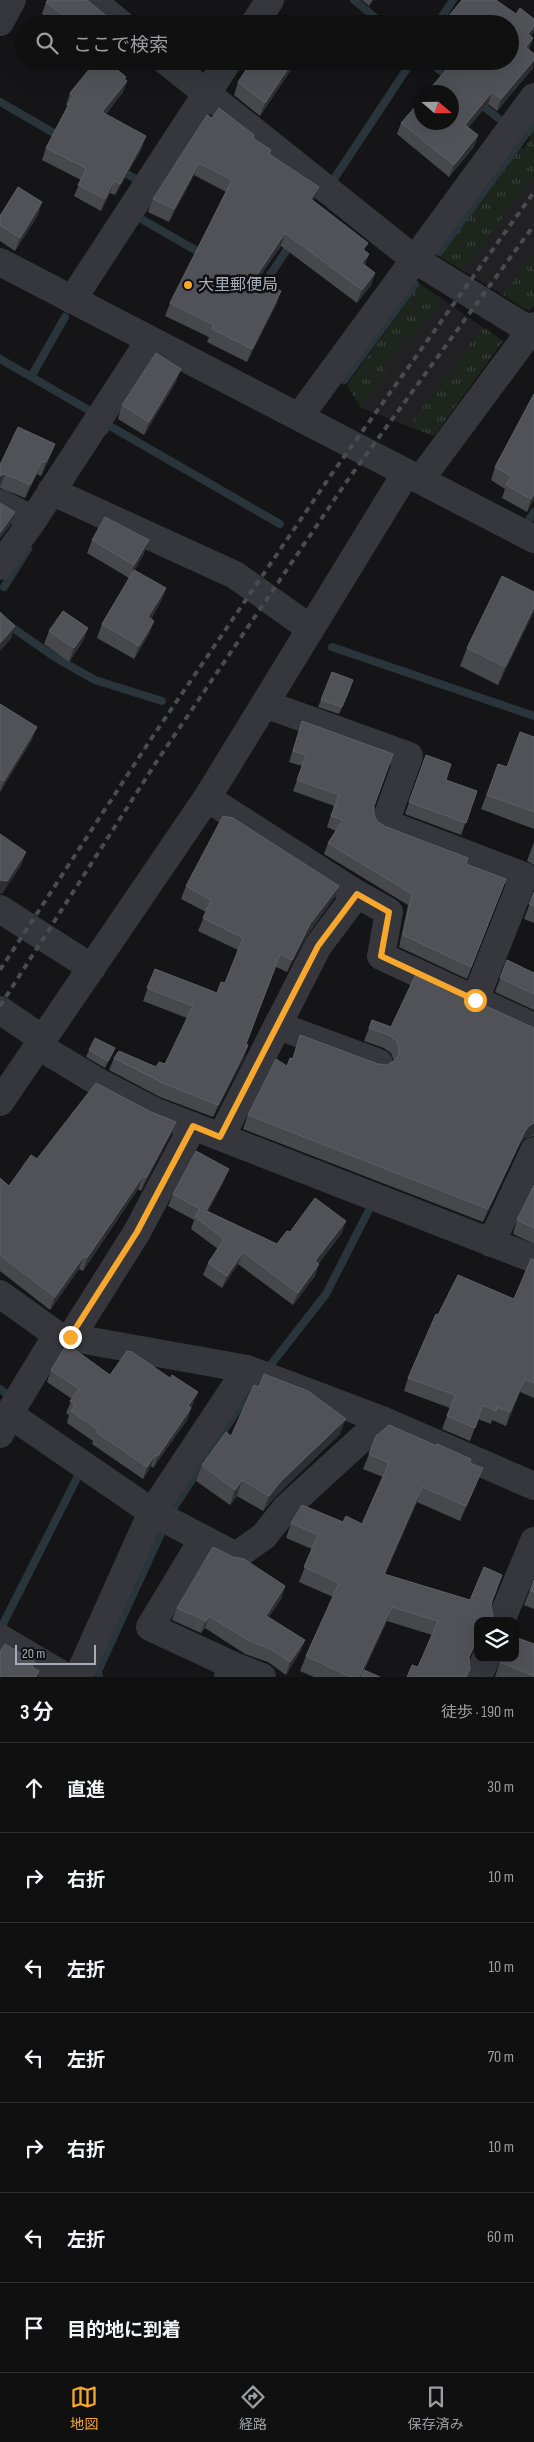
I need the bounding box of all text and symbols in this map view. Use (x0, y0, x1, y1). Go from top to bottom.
search box (15, 15, 519, 70)
icon: search (33, 29, 61, 57)
text: ここで検索 (73, 34, 168, 57)
north arrow (414, 85, 459, 130)
place label: 大里郵便局 (198, 276, 278, 295)
marker: 大里郵便局 (182, 279, 194, 291)
route start (464, 989, 487, 1012)
route end (59, 1326, 82, 1349)
map controls (474, 1617, 519, 1662)
button: layers (474, 1617, 519, 1662)
scale bar (15, 1642, 96, 1665)
text: 20 m (22, 1645, 45, 1662)
text: 3 分 (20, 1700, 54, 1725)
text: 徒歩 · 190 m (441, 1703, 514, 1722)
icon: ahead (20, 1774, 48, 1802)
text: 30 m (487, 1778, 514, 1797)
text: 直進 (67, 1779, 105, 1802)
icon: right (20, 1864, 48, 1892)
text: 10 m (488, 1868, 514, 1887)
text: 右折 (67, 1869, 105, 1892)
icon: left (20, 1954, 48, 1982)
text: 10 m (488, 1958, 514, 1977)
text: 左折 (67, 1959, 105, 1982)
icon: left (20, 2044, 48, 2072)
text: 70 m (488, 2048, 514, 2067)
text: 左折 (67, 2049, 105, 2072)
icon: right (20, 2134, 48, 2162)
text: 10 m (488, 2138, 514, 2157)
text: 右折 (67, 2139, 105, 2162)
icon: left (20, 2224, 48, 2252)
text: 60 m (487, 2228, 514, 2247)
text: 左折 (67, 2229, 105, 2252)
icon: arrive (20, 2314, 48, 2342)
text: 目的地に到着 (67, 2319, 181, 2342)
tab: 地図 (70, 2383, 98, 2433)
tab: 経路 (239, 2383, 267, 2433)
tab: 保存済み (408, 2383, 464, 2433)

